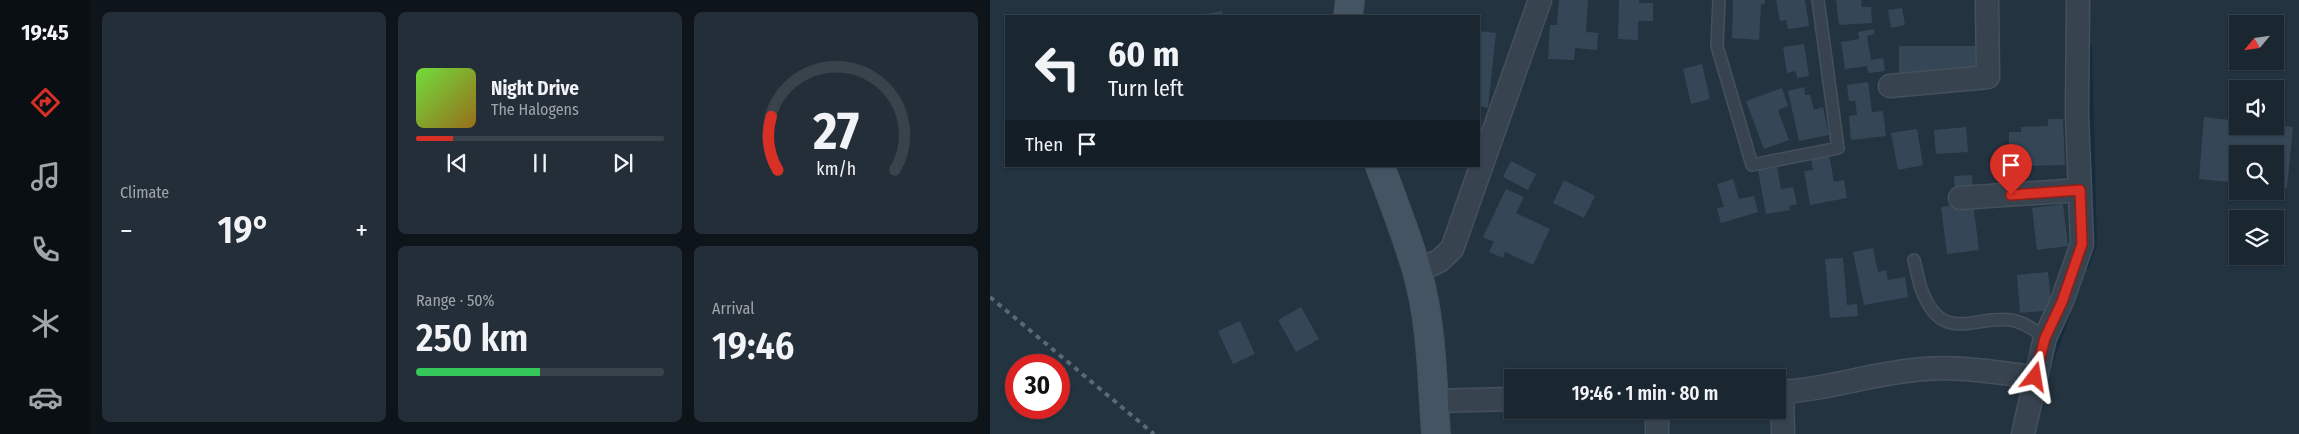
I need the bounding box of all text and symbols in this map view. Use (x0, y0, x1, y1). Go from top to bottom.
north arrow (2229, 15, 2284, 70)
map controls (2229, 15, 2284, 265)
text: 19:45 (21, 19, 69, 46)
text: 60 m (1108, 33, 1179, 75)
icon: left (1025, 35, 1090, 100)
text: Turn left (1108, 75, 1184, 102)
text: Night Drive (491, 77, 579, 100)
button: sound (2229, 80, 2284, 135)
icon: directions (28, 85, 63, 120)
text: The Halogens (491, 100, 579, 119)
text: 27 (812, 100, 859, 163)
icon: arrive (1073, 130, 1101, 158)
text: Then (1025, 133, 1063, 156)
pin (1990, 144, 2032, 195)
button: search (2229, 145, 2284, 200)
icon: previous (443, 149, 471, 177)
icon: pause (526, 149, 554, 177)
icon: next (609, 149, 637, 177)
icon: arrive (1997, 151, 2025, 179)
text: km/h (816, 158, 856, 180)
icon: music (28, 159, 63, 194)
text: Climate (120, 183, 169, 202)
text: 19° (217, 207, 270, 253)
button: layers (2229, 210, 2284, 265)
text: − (120, 214, 133, 247)
text: + (355, 214, 368, 247)
icon: phone (28, 232, 63, 267)
text: Range · 50% (416, 291, 495, 310)
text: Arrival (712, 299, 754, 318)
icon: climate (28, 306, 63, 341)
text: 250 km (416, 315, 528, 361)
text: 19:46 (712, 323, 794, 369)
position arrow (2008, 350, 2060, 402)
speed limit sign: 30 (1005, 354, 1070, 419)
icon: car (28, 380, 63, 415)
text: 19:46 · 1 min · 80 m (1572, 382, 1718, 405)

